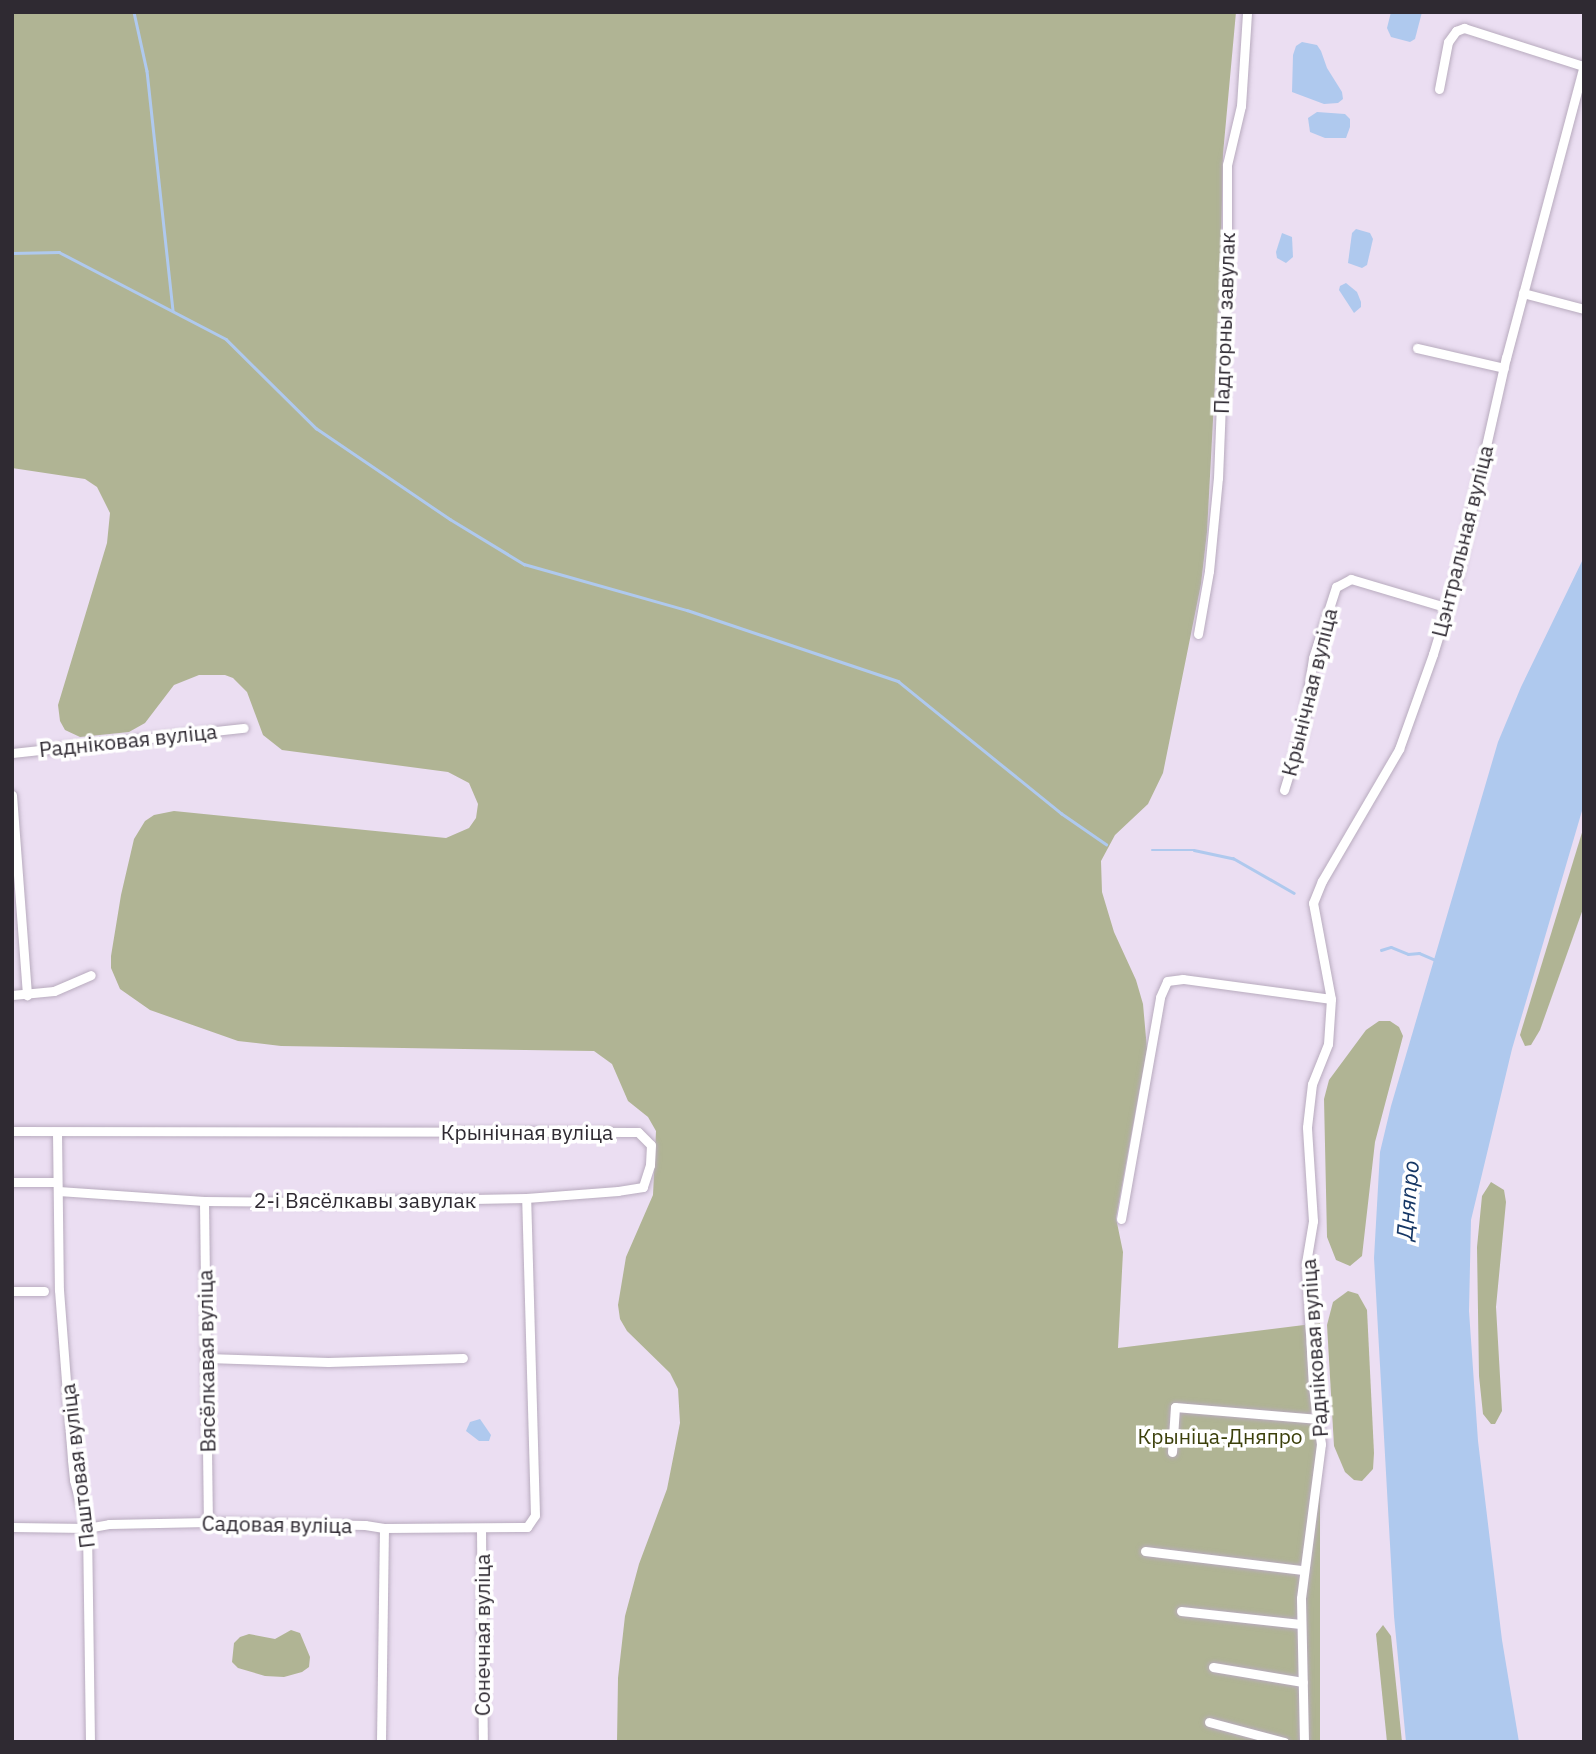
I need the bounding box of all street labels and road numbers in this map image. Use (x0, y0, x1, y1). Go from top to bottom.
street label: Падгорны завулак (1208, 232, 1240, 414)
street label: Цэнтральная вуліца (1426, 442, 1498, 640)
street label: Крынічная вуліца (1276, 605, 1342, 779)
street label: Радніковая вуліца (38, 718, 218, 762)
street label: Крынічная вуліца (441, 1119, 613, 1145)
street label: 2-і Вясёлкавы завулак (254, 1187, 476, 1213)
street label: Радніковая вуліца (1295, 1258, 1333, 1438)
street label: Вясёлкавая вуліца (192, 1269, 220, 1453)
street label: Паштовая вуліца (54, 1382, 100, 1550)
street label: Садовая вуліца (201, 1510, 353, 1538)
street label: Сонечная вуліца (469, 1554, 495, 1716)

